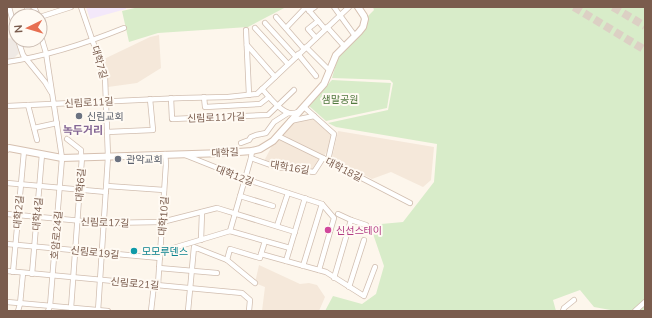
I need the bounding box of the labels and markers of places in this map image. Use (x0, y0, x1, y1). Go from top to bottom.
place label: 신림교회 (87, 110, 124, 123)
marker: 신림교회 (74, 111, 84, 121)
place label: 관악교회 (126, 153, 163, 166)
marker: 관악교회 (113, 154, 123, 164)
place label: 신선스테이 (336, 224, 382, 237)
marker: 신선스테이 (323, 225, 333, 235)
place label: 모모루덴스 (142, 245, 188, 258)
marker: 모모루덴스 (129, 246, 139, 256)

